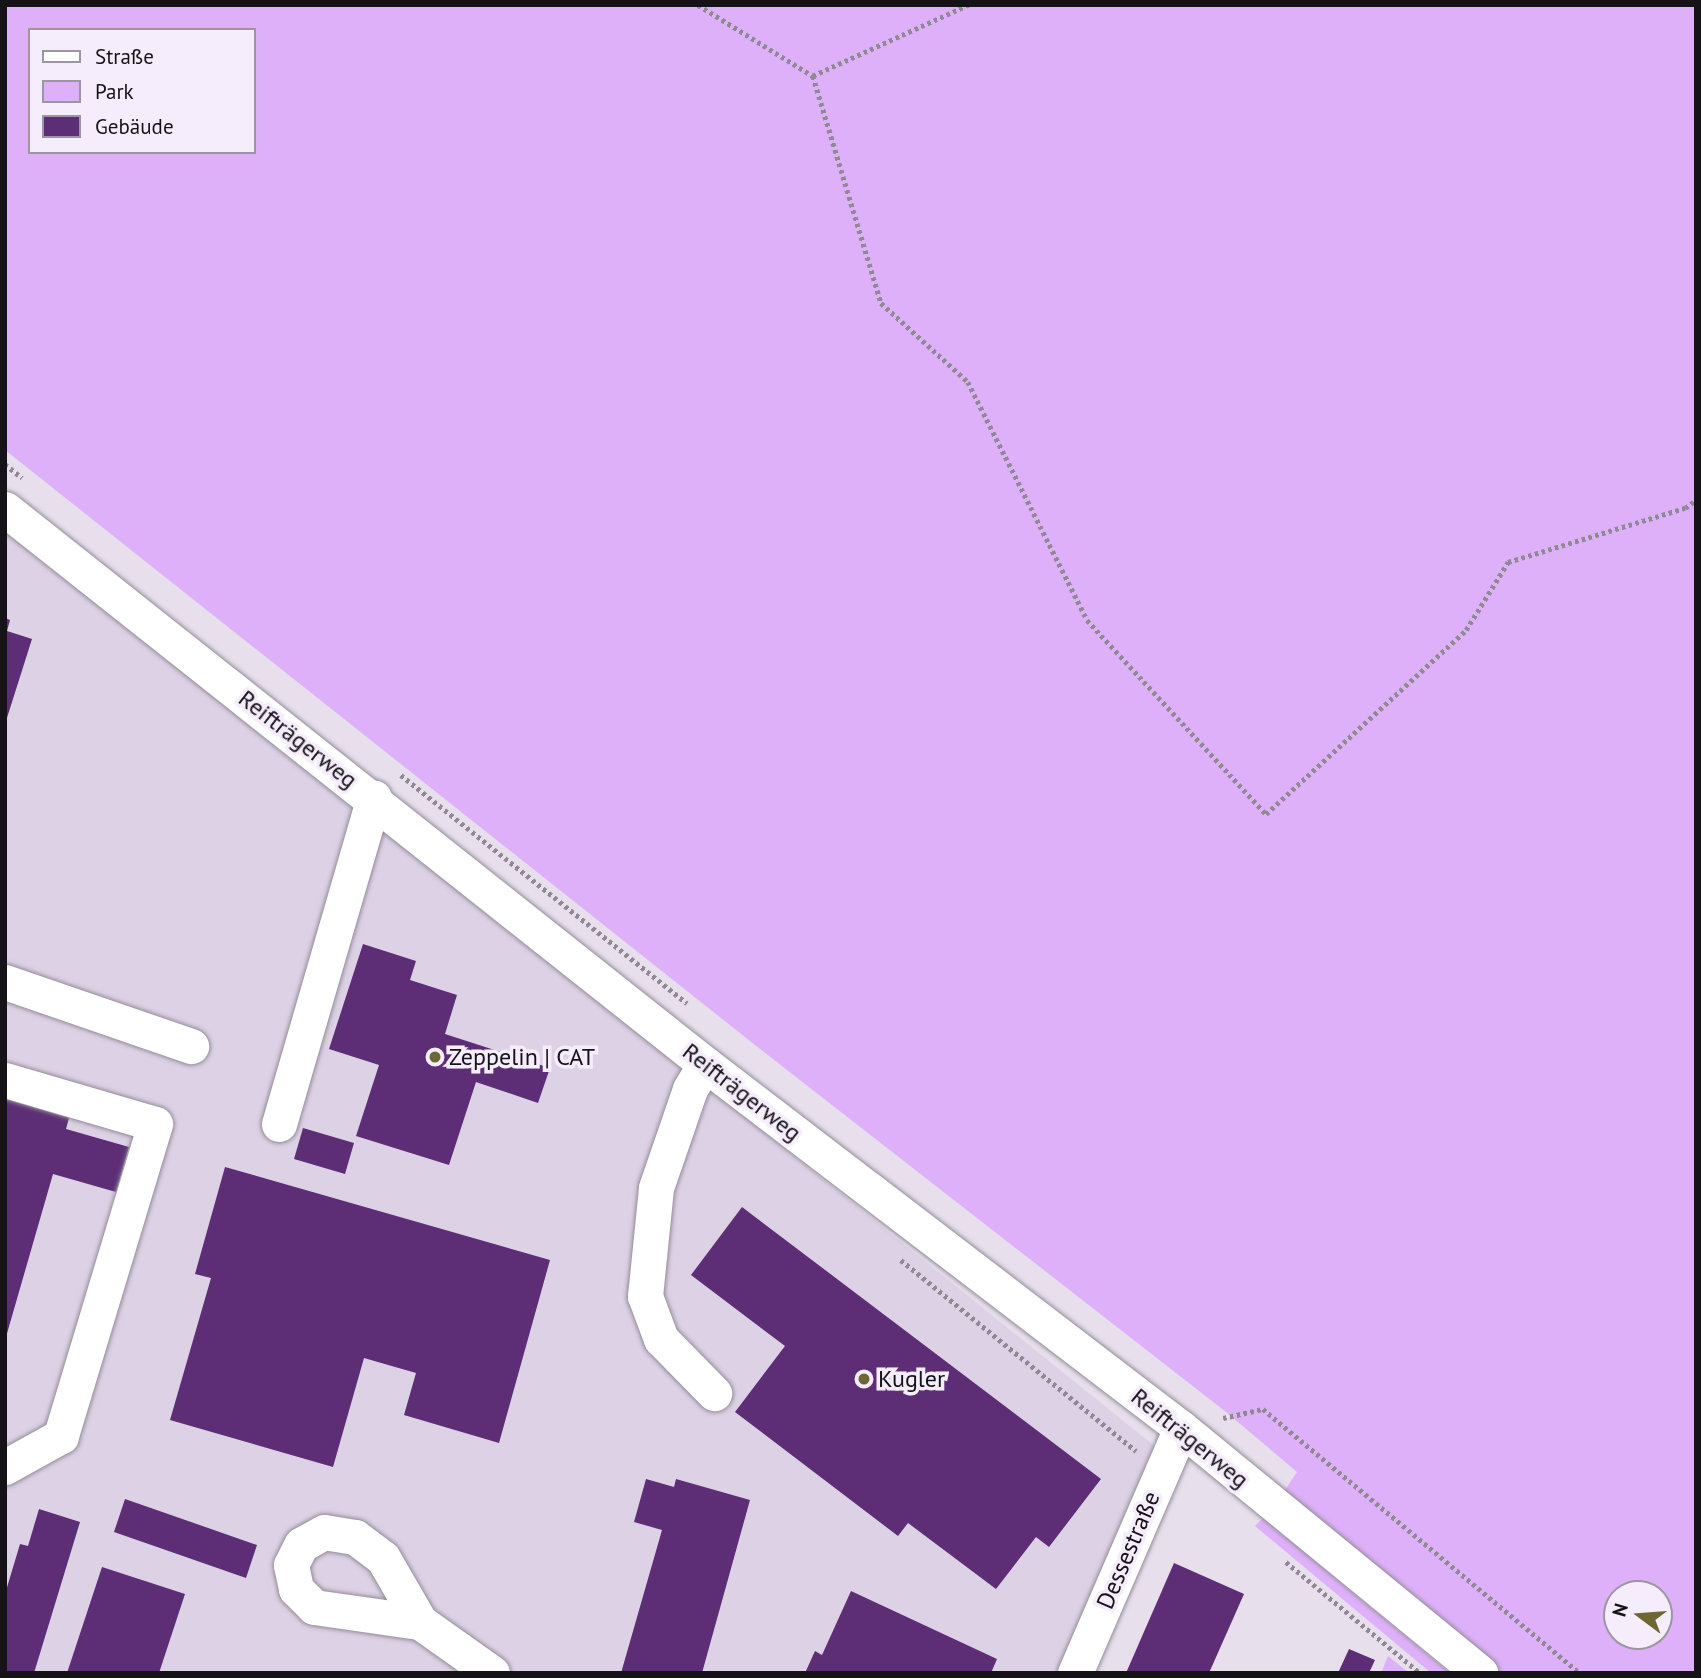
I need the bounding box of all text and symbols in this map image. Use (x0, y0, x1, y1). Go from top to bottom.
legend (28, 28, 256, 154)
text: Straße (95, 43, 154, 70)
text: Park (95, 78, 134, 105)
text: Gebäude (95, 113, 174, 140)
street label: Reifträgerweg (233, 684, 363, 794)
street label: Reifträgerweg (677, 1037, 807, 1147)
place label: Zeppelin | CAT (449, 1043, 595, 1071)
marker: Zeppelin | CAT (427, 1049, 443, 1065)
place label: Kugler (878, 1365, 945, 1393)
marker: Kugler (856, 1371, 872, 1387)
street label: Reifträgerweg (1126, 1382, 1254, 1494)
street label: Dessestraße (1090, 1487, 1166, 1613)
north arrow (1603, 1580, 1673, 1650)
text: N (1606, 1600, 1633, 1619)

